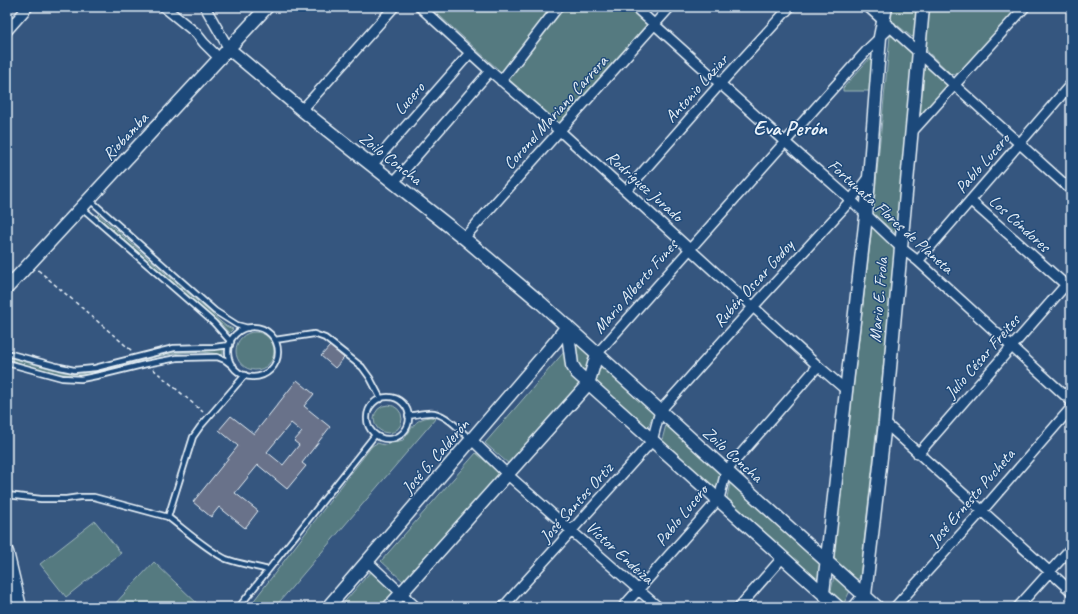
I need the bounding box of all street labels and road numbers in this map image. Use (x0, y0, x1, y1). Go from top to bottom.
street label: Antonio Laziar (660, 48, 734, 127)
street label: Coronel Mariano Carrera (499, 50, 613, 174)
street label: Lucero (389, 77, 430, 119)
street label: Riobamba (98, 107, 154, 165)
street label: Zoilo Concha (355, 128, 427, 190)
street label: Pablo Lucero (951, 128, 1015, 198)
street label: Rodríguez Jurado (602, 146, 689, 228)
street label: Fortunata Flores de Planeta (824, 155, 959, 279)
street label: Los Cóndores (985, 190, 1056, 258)
street label: Mario Alberto Funes (589, 233, 683, 338)
street label: Rubén Oscar Godoy (709, 234, 799, 331)
street label: Mario E. Frola (864, 256, 893, 343)
street label: Julio César Freites (940, 309, 1025, 403)
street label: José G. Calderón (396, 414, 475, 499)
street label: Zoilo Concha (698, 422, 768, 488)
street label: José Ernesto Pucheta (923, 444, 1020, 551)
street label: José Santos Ortiz (534, 457, 619, 547)
street label: Pablo Lucero (650, 479, 714, 550)
street label: Víctor Endeiza (581, 516, 659, 589)

